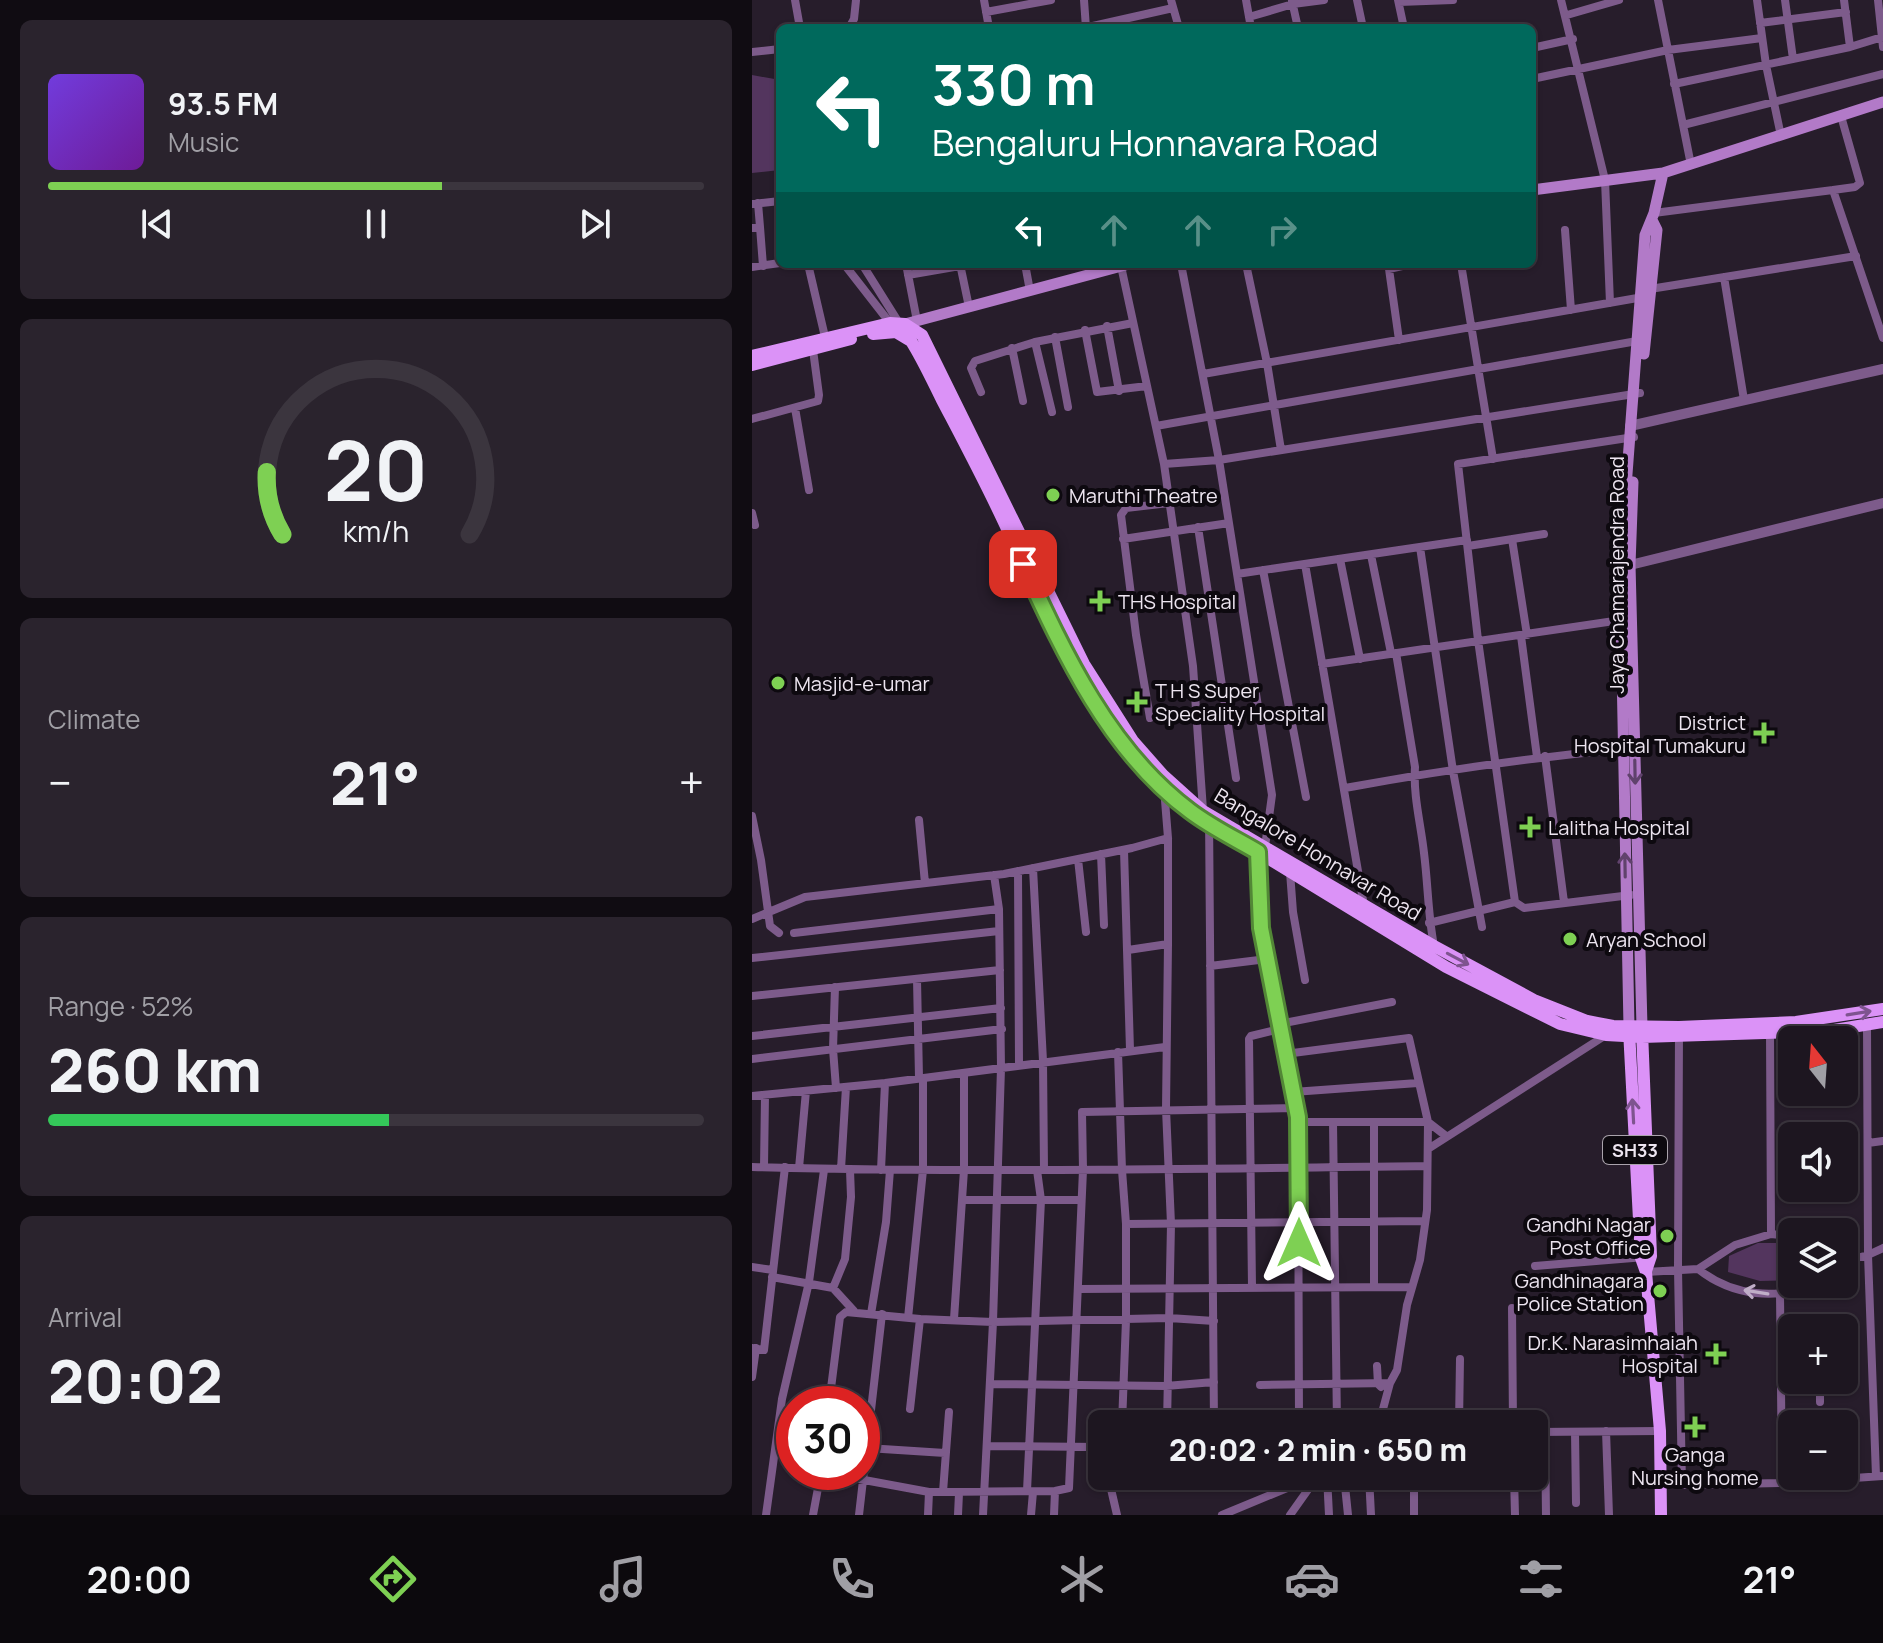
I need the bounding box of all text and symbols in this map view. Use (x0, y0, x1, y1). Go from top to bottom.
text: 330 m (932, 45, 1096, 122)
icon: left (800, 56, 904, 160)
text: 93.5 FM (168, 83, 278, 124)
text: Bengaluru Honnavara Road (932, 118, 1379, 167)
text: Music (168, 124, 239, 160)
icon: previous (135, 202, 179, 246)
icon: pause (354, 202, 398, 246)
icon: next (573, 202, 617, 246)
icon: left (1008, 208, 1052, 252)
icon: ahead (1092, 208, 1136, 252)
icon: ahead (1176, 208, 1220, 252)
icon: right (1260, 208, 1304, 252)
text: 20 (324, 411, 428, 525)
street label: Jaya Chamarajendra Road (1603, 456, 1630, 694)
place label: Maruthi Theatre (1069, 482, 1218, 509)
marker: Maruthi Theatre (1044, 486, 1062, 504)
text: km/h (343, 512, 409, 551)
pin (989, 530, 1057, 598)
icon: arrive (1001, 542, 1045, 586)
place label: THS Hospital (1118, 588, 1236, 615)
marker: THS Hospital (1089, 590, 1111, 612)
place label: Masjid-e-umar (794, 670, 930, 697)
marker: Masjid-e-umar (769, 674, 787, 692)
place label: T H S Super Speciality Hospital (1155, 677, 1325, 727)
marker: T H S Super Speciality Hospital (1126, 691, 1148, 713)
text: Climate (48, 701, 140, 737)
place label: District Hospital Tumakuru (1574, 709, 1746, 759)
marker: District Hospital Tumakuru (1753, 722, 1775, 744)
text: 21° (330, 741, 420, 823)
text: − (48, 752, 72, 812)
text: + (679, 752, 704, 812)
one-way arrow (1628, 758, 1643, 785)
street label: Bangalore Honnavar Road (1210, 781, 1426, 927)
place label: Lalitha Hospital (1548, 814, 1690, 841)
marker: Lalitha Hospital (1519, 816, 1541, 838)
one-way arrow (1617, 852, 1632, 879)
place label: Aryan School (1586, 926, 1707, 953)
marker: Aryan School (1561, 930, 1579, 948)
one-way arrow (1446, 952, 1469, 968)
text: Range · 52% (48, 988, 194, 1024)
one-way arrow (1846, 1005, 1871, 1020)
north arrow (1778, 1026, 1858, 1106)
map controls (1778, 1026, 1858, 1490)
text: 260 km (48, 1028, 262, 1110)
one-way arrow (1625, 1098, 1640, 1125)
button: sound (1778, 1122, 1858, 1202)
road number: SH33 (1603, 1136, 1667, 1164)
position arrow (1257, 1201, 1341, 1285)
place label: Gandhi Nagar Post Office (1527, 1211, 1651, 1261)
button: layers (1778, 1218, 1858, 1298)
marker: Gandhi Nagar Post Office (1658, 1227, 1676, 1245)
place label: Gandhinagara Police Station (1515, 1267, 1644, 1317)
marker: Gandhinagara Police Station (1651, 1282, 1669, 1300)
one-way arrow (1744, 1284, 1769, 1299)
text: Arrival (48, 1299, 122, 1335)
button: + (1778, 1314, 1858, 1394)
place label: Dr.K. Narasimhaiah Hospital (1527, 1329, 1698, 1379)
text: 20:02 (48, 1339, 223, 1421)
marker: Dr.K. Narasimhaiah Hospital (1705, 1343, 1727, 1365)
speed limit sign: 30 (776, 1386, 880, 1490)
button: − (1778, 1410, 1858, 1490)
marker: Ganga Nursing home (1684, 1416, 1706, 1438)
text: 20:02 · 2 min · 650 m (1169, 1429, 1467, 1470)
place label: Ganga Nursing home (1631, 1441, 1759, 1491)
icon: directions (365, 1551, 421, 1607)
icon: music (595, 1551, 651, 1607)
icon: phone (824, 1551, 880, 1607)
icon: climate (1054, 1551, 1110, 1607)
icon: car (1284, 1551, 1340, 1607)
icon: filters (1513, 1551, 1569, 1607)
text: 20:00 (87, 1555, 192, 1604)
text: 21° (1743, 1555, 1796, 1604)

